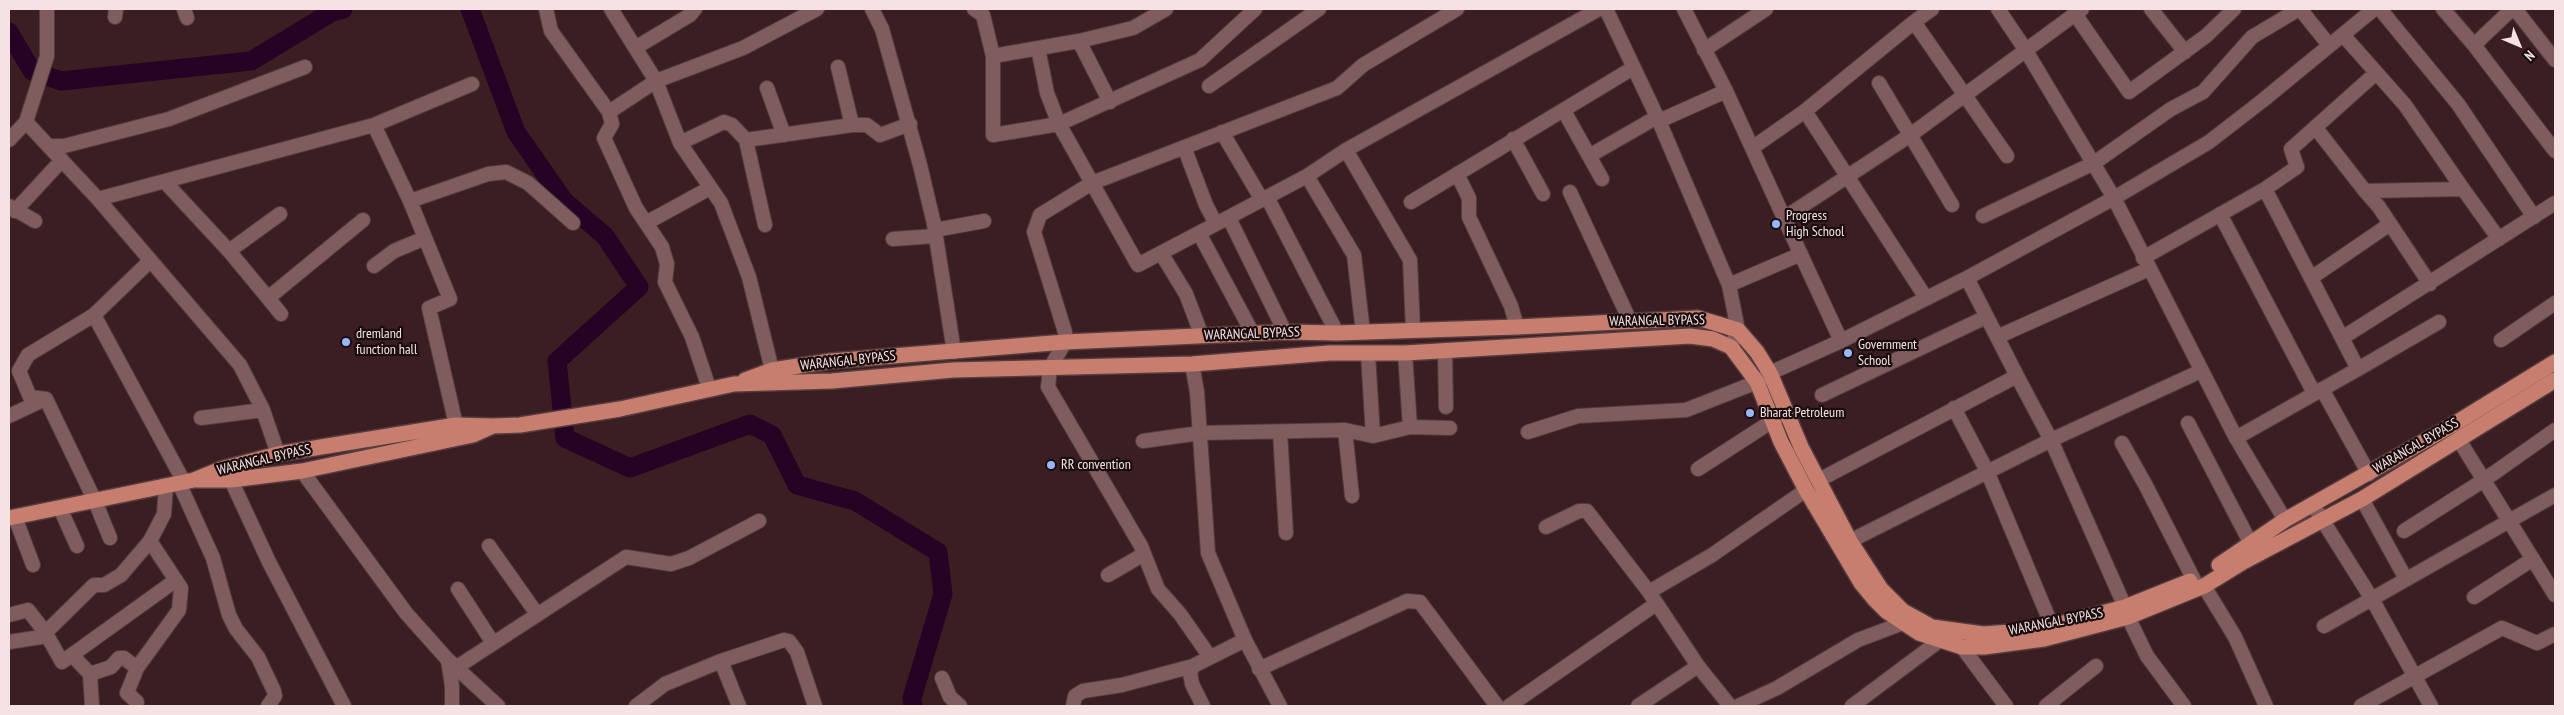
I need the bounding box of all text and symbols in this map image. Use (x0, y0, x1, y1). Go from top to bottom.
north arrow (2494, 20, 2544, 70)
text: N (2521, 47, 2539, 65)
place label: Progress High School (1786, 208, 1844, 240)
marker: Progress High School (1770, 218, 1782, 230)
street label: WARANGAL BYPASS (1609, 312, 1705, 330)
street label: WARANGAL BYPASS (1204, 324, 1300, 344)
place label: dremland function hall (356, 326, 417, 358)
marker: dremland function hall (340, 336, 352, 348)
place label: Government School (1858, 337, 1917, 370)
marker: Government School (1842, 347, 1854, 359)
street label: WARANGAL BYPASS (800, 348, 896, 374)
place label: Bharat Petroleum (1760, 405, 1844, 421)
marker: Bharat Petroleum (1744, 407, 1756, 419)
street label: WARANGAL BYPASS (2370, 415, 2462, 477)
street label: WARANGAL BYPASS (216, 441, 312, 479)
place label: RR convention (1061, 457, 1131, 473)
marker: RR convention (1045, 459, 1057, 471)
street label: WARANGAL BYPASS (2007, 605, 2105, 639)

